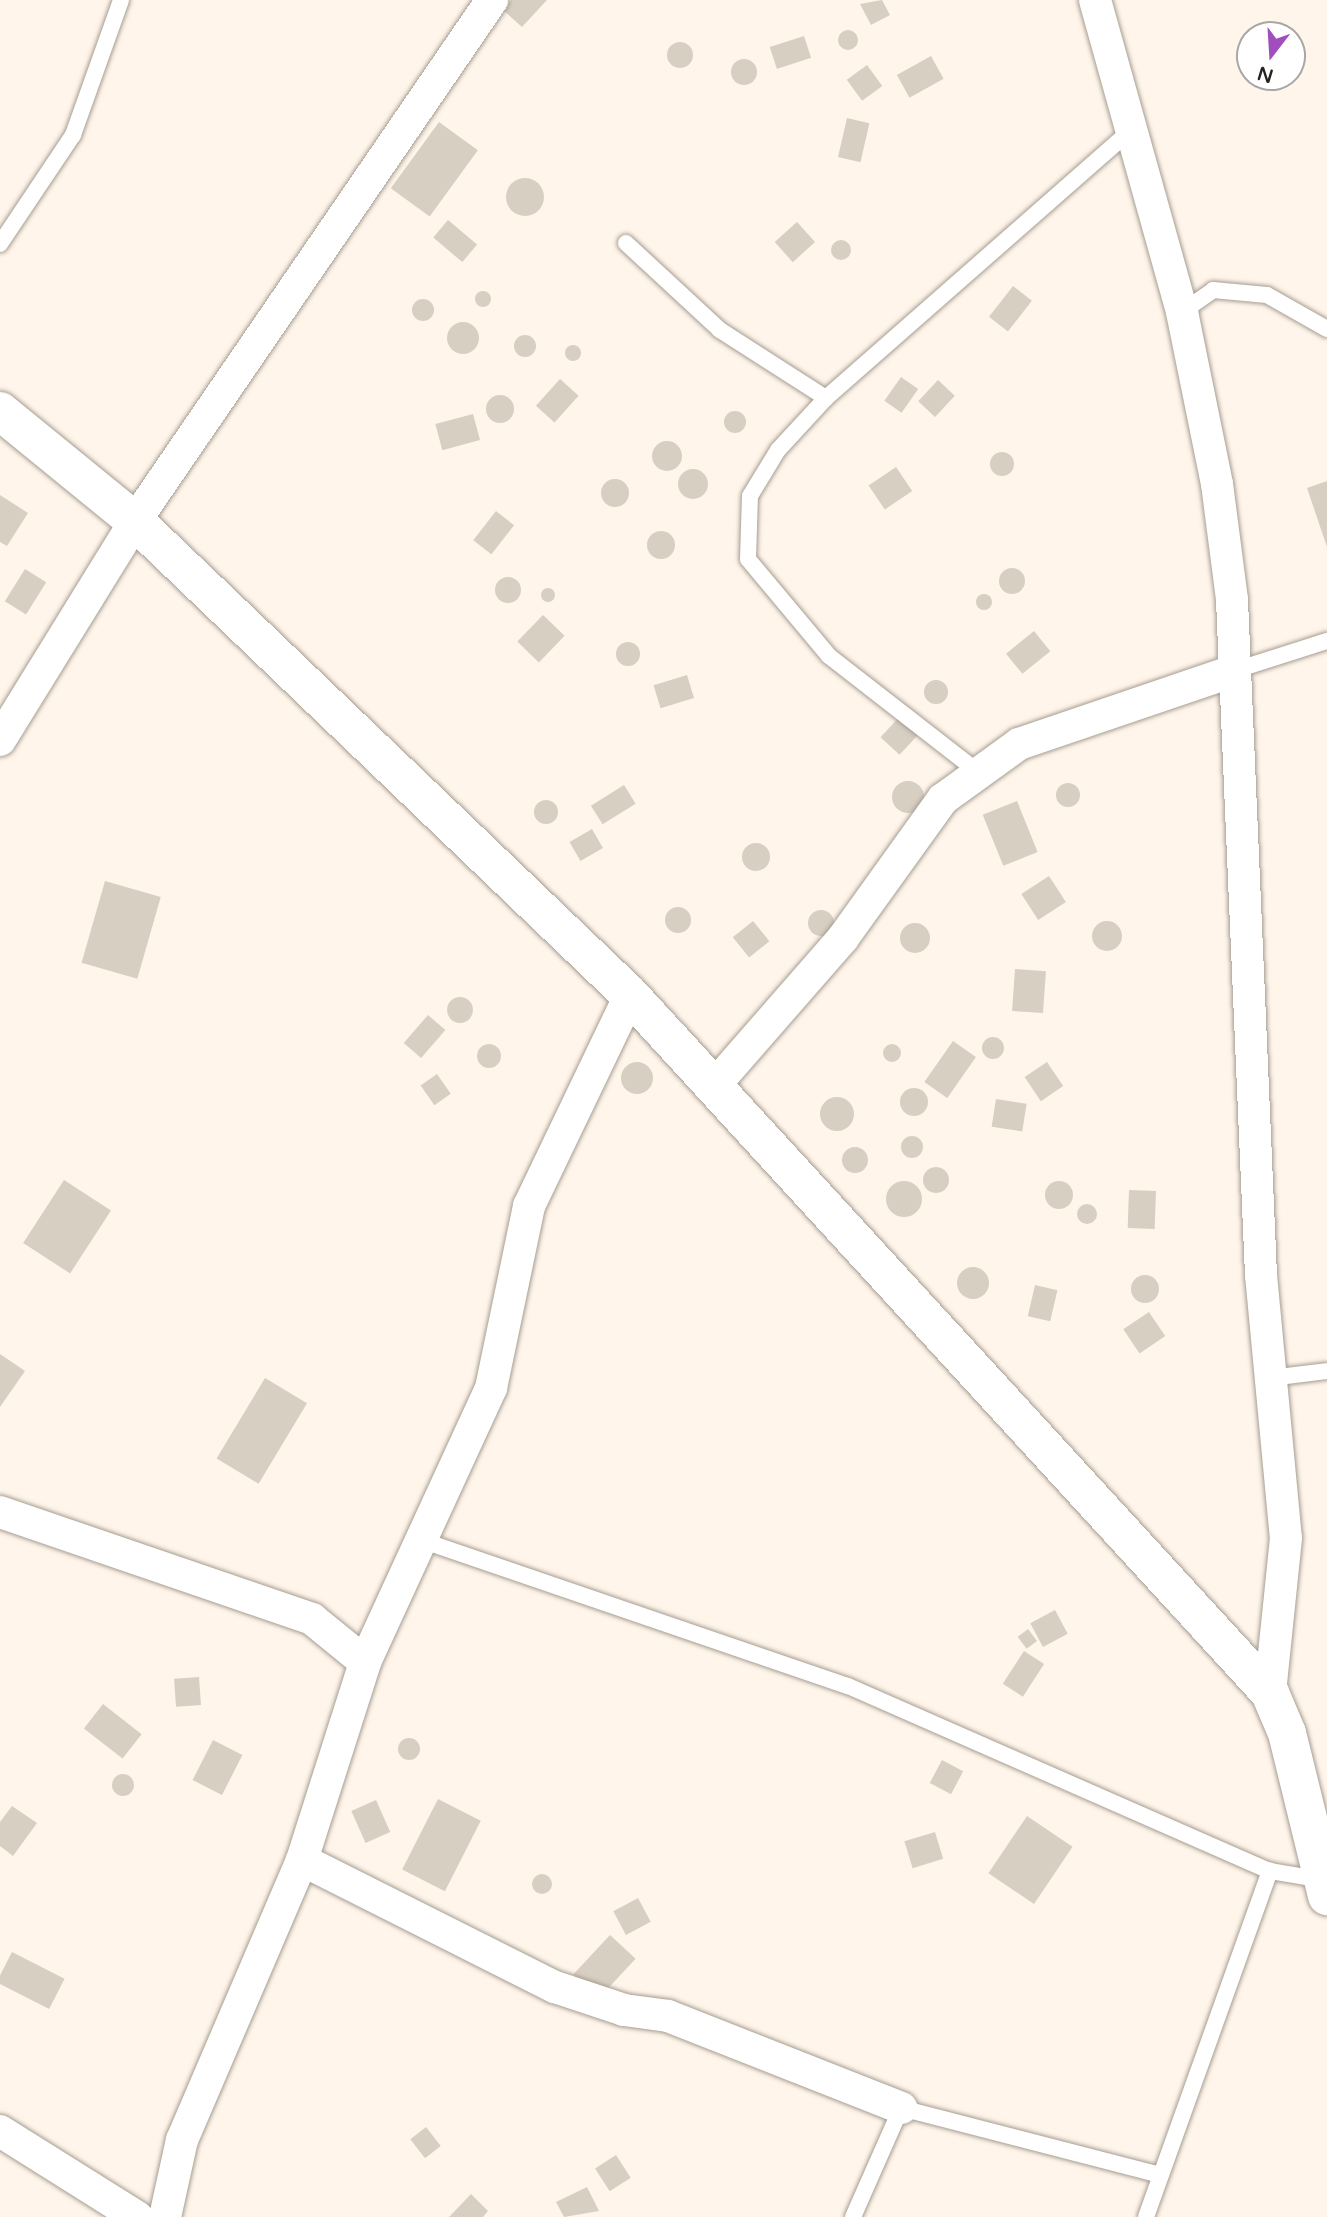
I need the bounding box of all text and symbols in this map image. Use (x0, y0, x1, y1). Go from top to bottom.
north arrow (1236, 21, 1306, 91)
text: N (1255, 61, 1276, 87)

